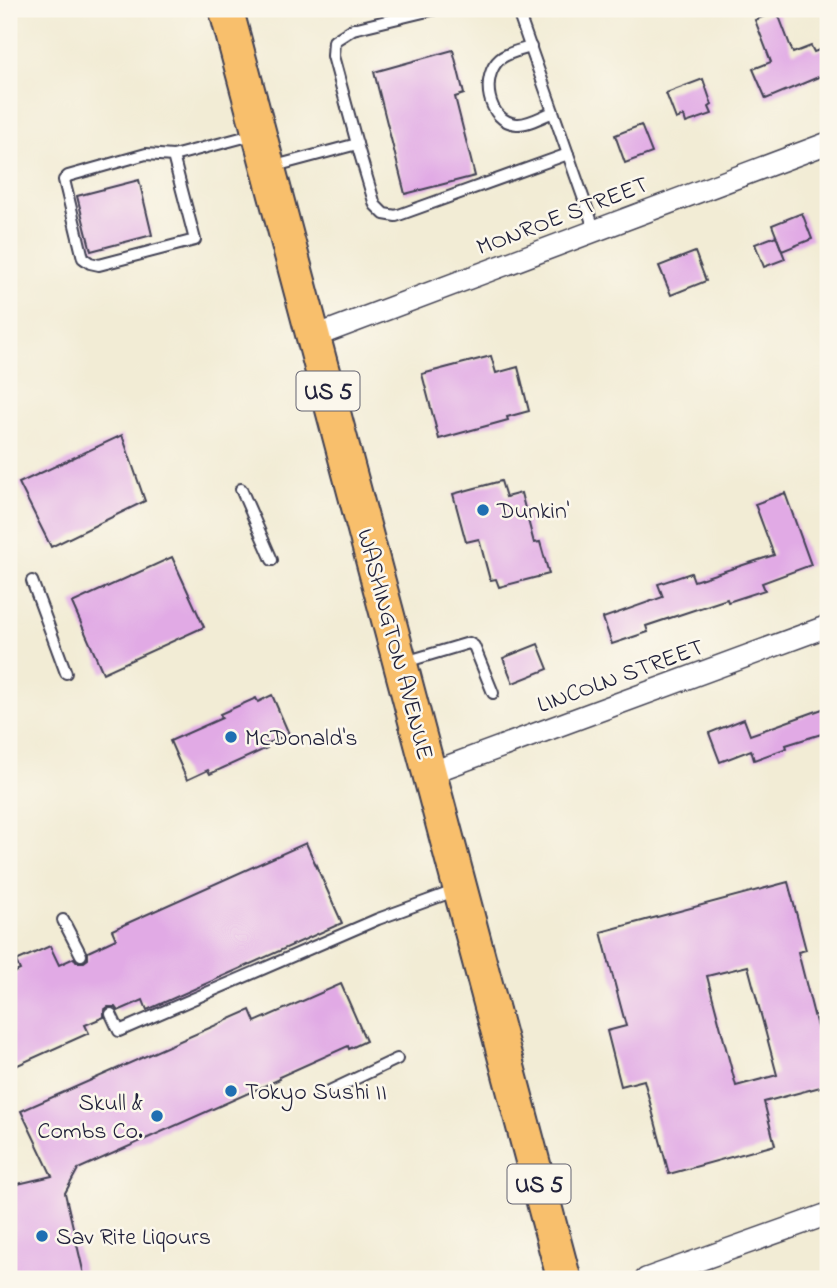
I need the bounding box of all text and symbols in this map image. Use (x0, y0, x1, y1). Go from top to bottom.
street label: MONROE STREET (472, 168, 654, 266)
road number: US 5 (296, 372, 360, 410)
place label: Dunkin' (496, 495, 570, 530)
marker: Dunkin' (475, 502, 491, 518)
street label: WASHINGTON AVENUE (346, 525, 441, 764)
street label: LINCOLN STREET (533, 631, 709, 724)
place label: McDonald's (245, 722, 357, 757)
marker: McDonald's (223, 729, 239, 745)
place label: Tokyo Sushi II (245, 1076, 387, 1112)
marker: Tokyo Sushi II (223, 1083, 239, 1099)
place label: Skull & Combs Co. (37, 1087, 143, 1150)
marker: Skull & Combs Co. (149, 1108, 165, 1124)
road number: US 5 (508, 1164, 570, 1204)
place label: Sav Rite Liqours (56, 1221, 211, 1256)
marker: Sav Rite Liqours (34, 1228, 50, 1244)

